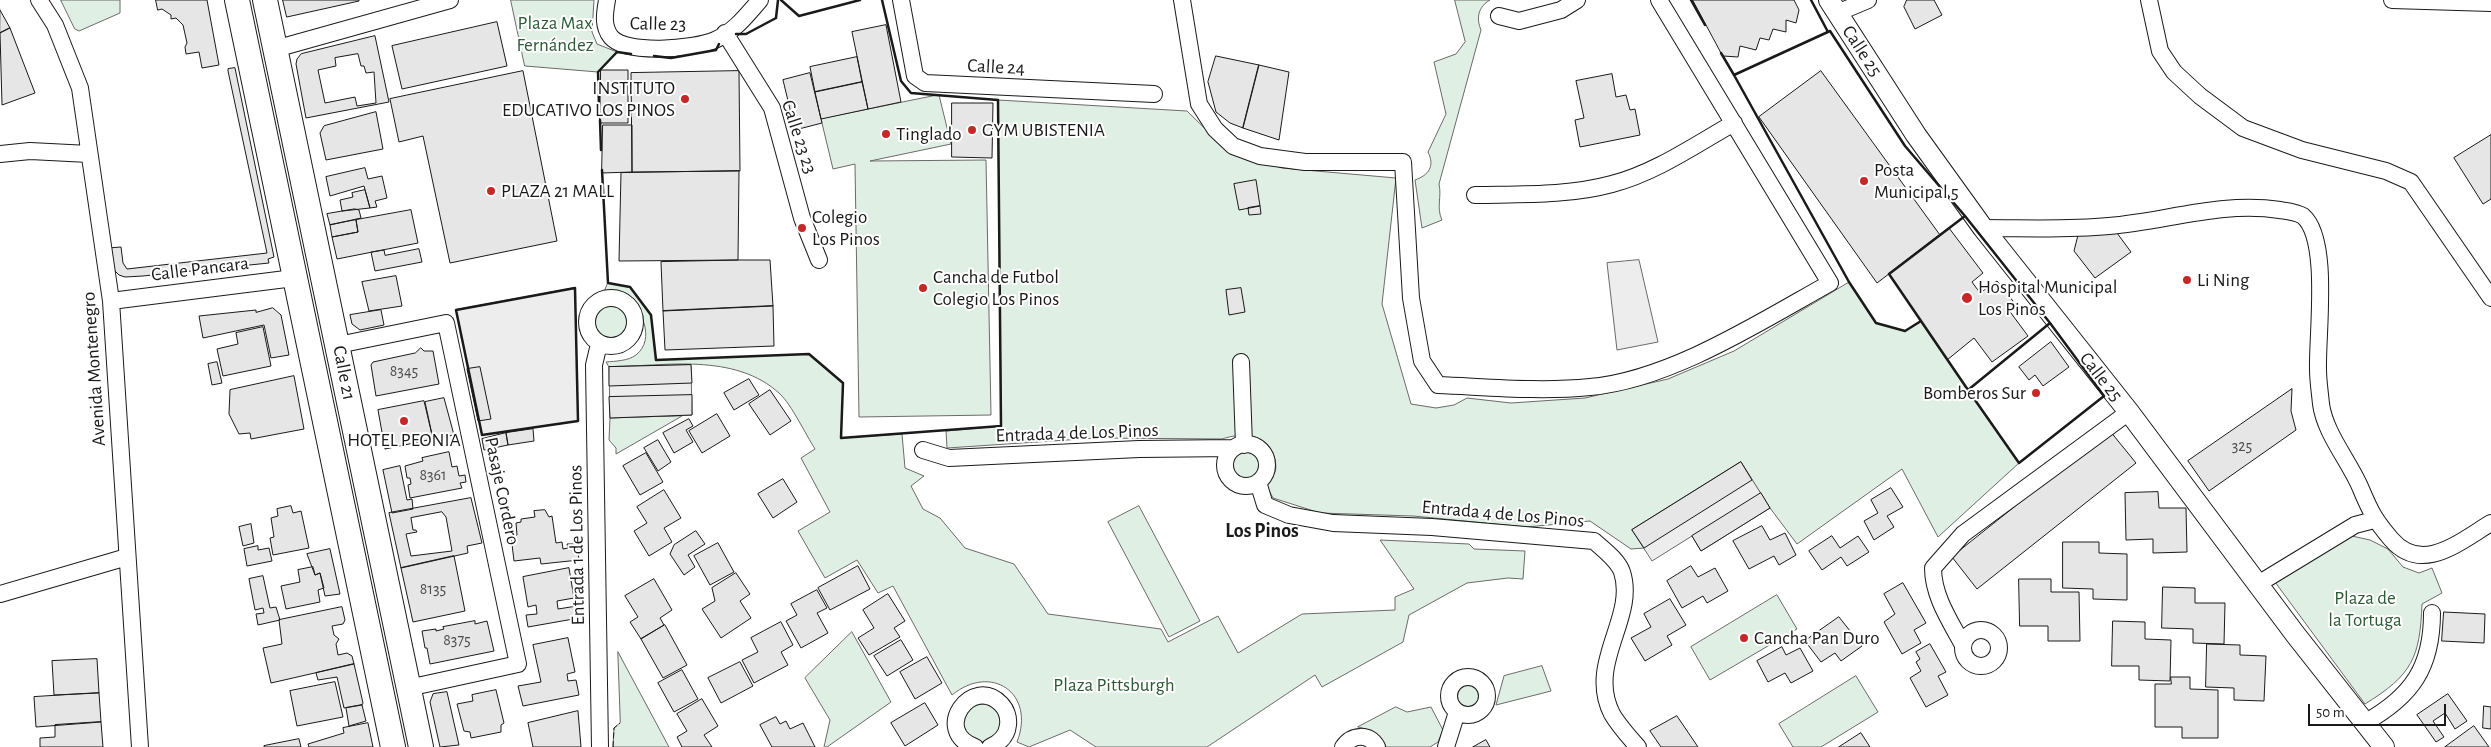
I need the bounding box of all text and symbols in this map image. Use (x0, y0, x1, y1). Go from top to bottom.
park label: Plaza Max Fernández (516, 12, 594, 56)
street label: Calle 23 (630, 12, 686, 36)
street label: Calle 25 (1837, 21, 1887, 81)
street label: Calle 24 (967, 54, 1025, 80)
place label: INSTITUTO EDUCATIVO LOS PINOS (502, 77, 675, 121)
marker: INSTITUTO EDUCATIVO LOS PINOS (679, 93, 691, 105)
street label: Calle 23 23 (776, 97, 822, 177)
place label: GYM UBISTENIA (982, 119, 1105, 141)
place label: Tinglado (896, 123, 962, 145)
marker: GYM UBISTENIA (966, 124, 978, 136)
marker: Tinglado (880, 128, 892, 140)
place label: Posta Municipal 5 (1874, 159, 1959, 203)
marker: Posta Municipal 5 (1858, 175, 1870, 187)
place label: PLAZA 21 MALL (501, 180, 614, 202)
marker: PLAZA 21 MALL (485, 185, 497, 197)
place label: Colegio Los Pinos (812, 206, 880, 250)
marker: Colegio Los Pinos (796, 222, 808, 234)
street label: Calle Pancara (150, 252, 250, 286)
place label: Cancha de Futbol Colegio Los Pinos (933, 266, 1059, 310)
place label: Li Ning (2197, 269, 2249, 291)
marker: Li Ning (2181, 274, 2193, 286)
place label: Hospital Municipal Los Pinos (1978, 276, 2117, 320)
marker: Cancha de Futbol Colegio Los Pinos (917, 282, 929, 294)
street label: Avenida Montenegro (77, 291, 111, 447)
marker: Hospital Municipal Los Pinos (1960, 291, 1974, 305)
street label: Calle 21 (328, 344, 360, 402)
street label: Calle 25 (2075, 348, 2127, 406)
house number: 8345 (390, 361, 418, 381)
place label: Bomberos Sur (1923, 382, 2026, 404)
marker: Bomberos Sur (2030, 387, 2042, 399)
marker: HOTEL PEONIA (398, 415, 410, 427)
street label: Entrada 4 de Los Pinos (995, 419, 1159, 447)
place label: HOTEL PEONIA (347, 429, 461, 451)
street label: Pasaje Cordero (479, 435, 525, 547)
house number: 325 (2232, 436, 2252, 456)
house number: 8361 (419, 465, 447, 485)
street label: Entrada 1 de Los Pinos (564, 465, 590, 625)
street label: Entrada 4 de Los Pinos (1421, 496, 1585, 532)
district label: Los Pinos (1225, 519, 1299, 543)
house number: 8135 (420, 579, 446, 599)
park label: Plaza de la Tortuga (2328, 587, 2402, 631)
place label: Cancha Pan Duro (1754, 627, 1880, 649)
house number: 8375 (443, 630, 471, 650)
marker: Cancha Pan Duro (1738, 632, 1750, 644)
park label: Plaza Pittsburgh (1053, 674, 1175, 696)
scale bar (2311, 694, 2448, 726)
text: 50 m (2316, 705, 2345, 720)

